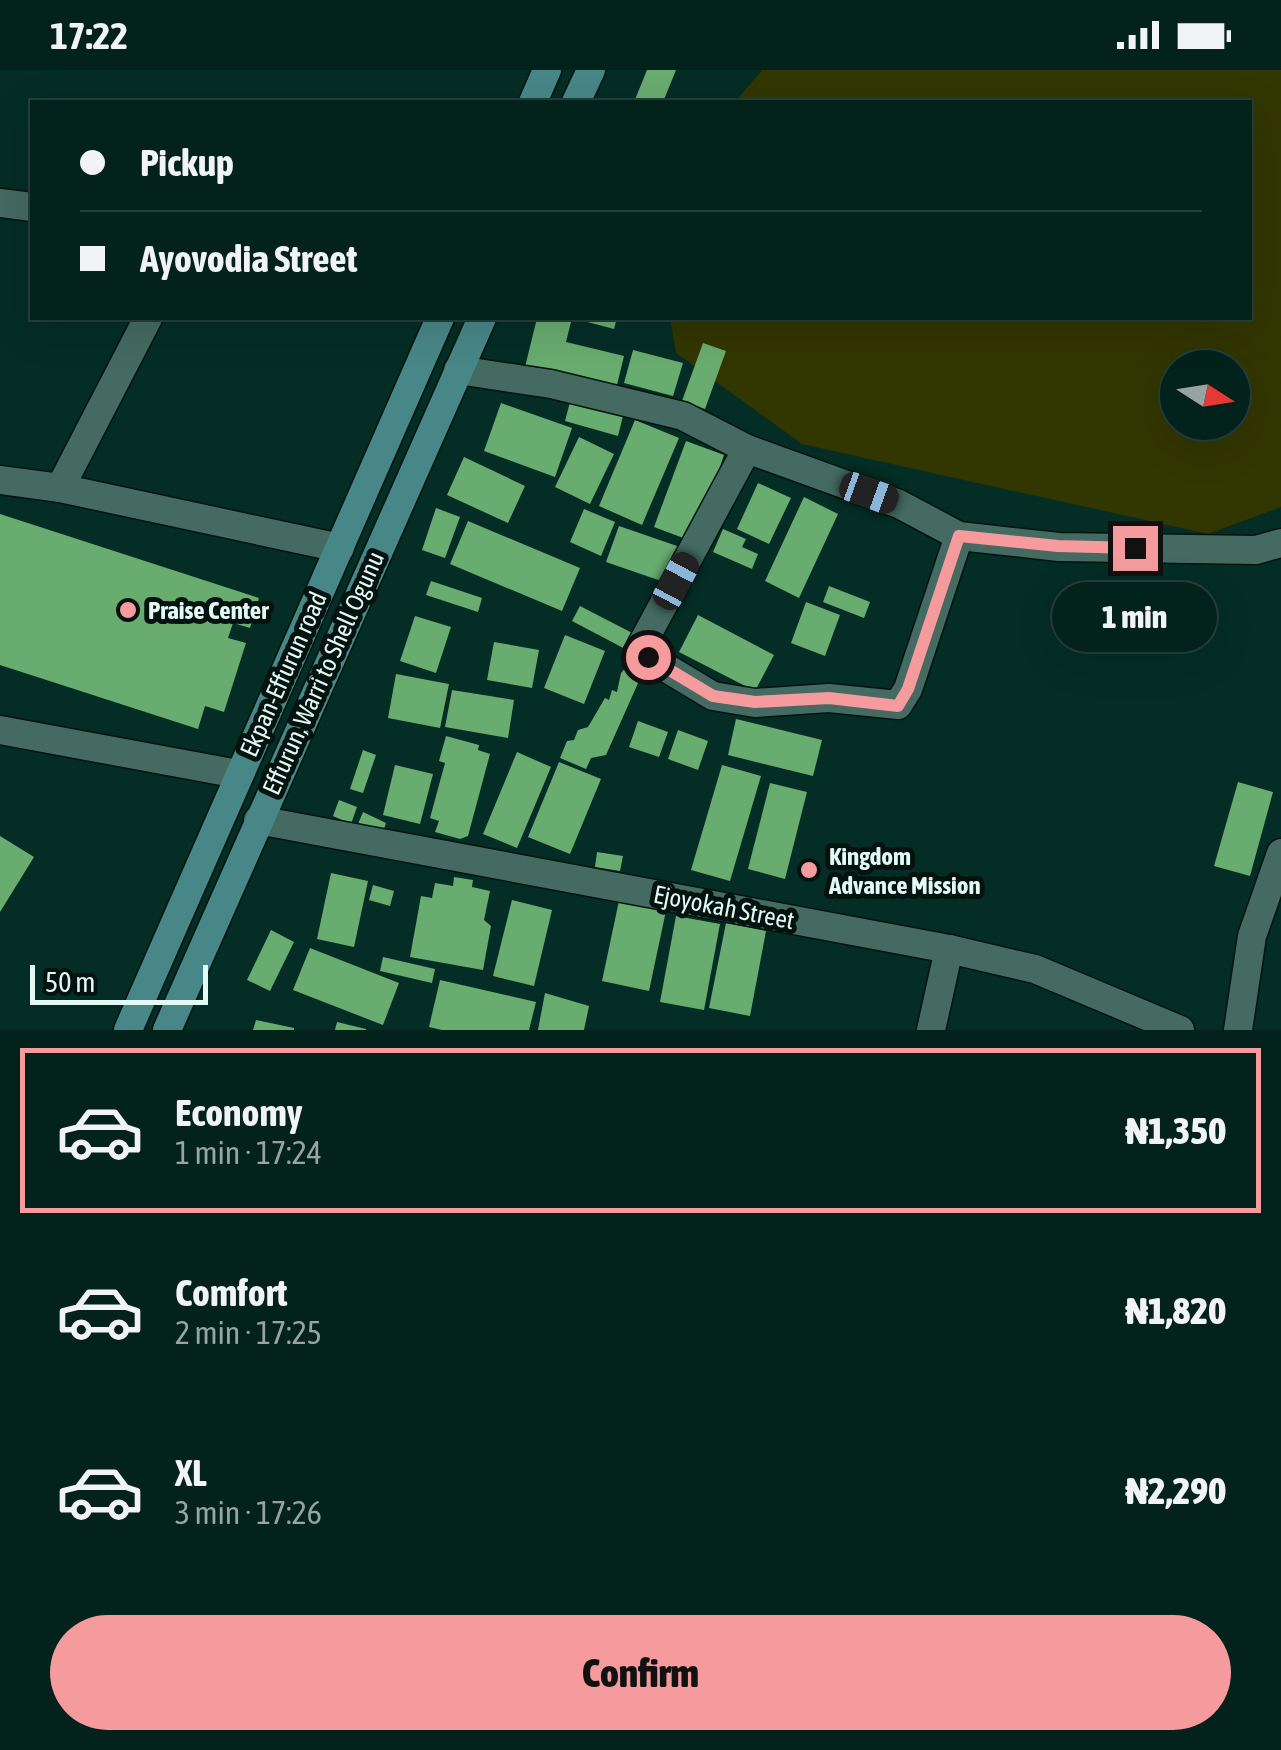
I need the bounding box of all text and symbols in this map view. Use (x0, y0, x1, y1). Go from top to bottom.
text: 17:22 (50, 14, 128, 57)
text: Pickup (140, 141, 234, 184)
text: Ayovodia Street (140, 237, 358, 280)
north arrow (1160, 350, 1250, 440)
map controls (1160, 350, 1250, 440)
car (836, 469, 902, 517)
route end (1113, 526, 1158, 571)
street label: Effurun, Warri to Shell Ogunu (257, 547, 389, 799)
car (649, 547, 703, 615)
callout: 1 min (1052, 583, 1218, 653)
street label: Ekpan-Effurun road (234, 587, 332, 761)
place label: Praise Center (148, 596, 269, 624)
text: 1 min (1102, 598, 1167, 635)
marker: Praise Center (117, 599, 139, 621)
route start (626, 635, 671, 680)
place label: Kingdom Advance Mission (828, 842, 981, 899)
marker: Kingdom Advance Mission (798, 859, 820, 881)
street label: Ejoyokah Street (651, 880, 797, 934)
scale bar (30, 960, 208, 1004)
text: 50 m (45, 966, 95, 998)
icon: car (55, 1086, 145, 1176)
text: Economy (175, 1091, 302, 1134)
text: ₦1,350 (1125, 1109, 1226, 1152)
text: 1 min · 17:24 (175, 1134, 322, 1171)
icon: car (55, 1266, 145, 1356)
text: Comfort (175, 1271, 287, 1314)
text: ₦1,820 (1125, 1289, 1226, 1332)
text: 2 min · 17:25 (175, 1314, 322, 1351)
icon: car (55, 1446, 145, 1536)
text: XL (175, 1451, 207, 1494)
text: ₦2,290 (1125, 1469, 1226, 1512)
text: 3 min · 17:26 (175, 1494, 322, 1531)
button: Confirm (50, 1615, 1231, 1730)

